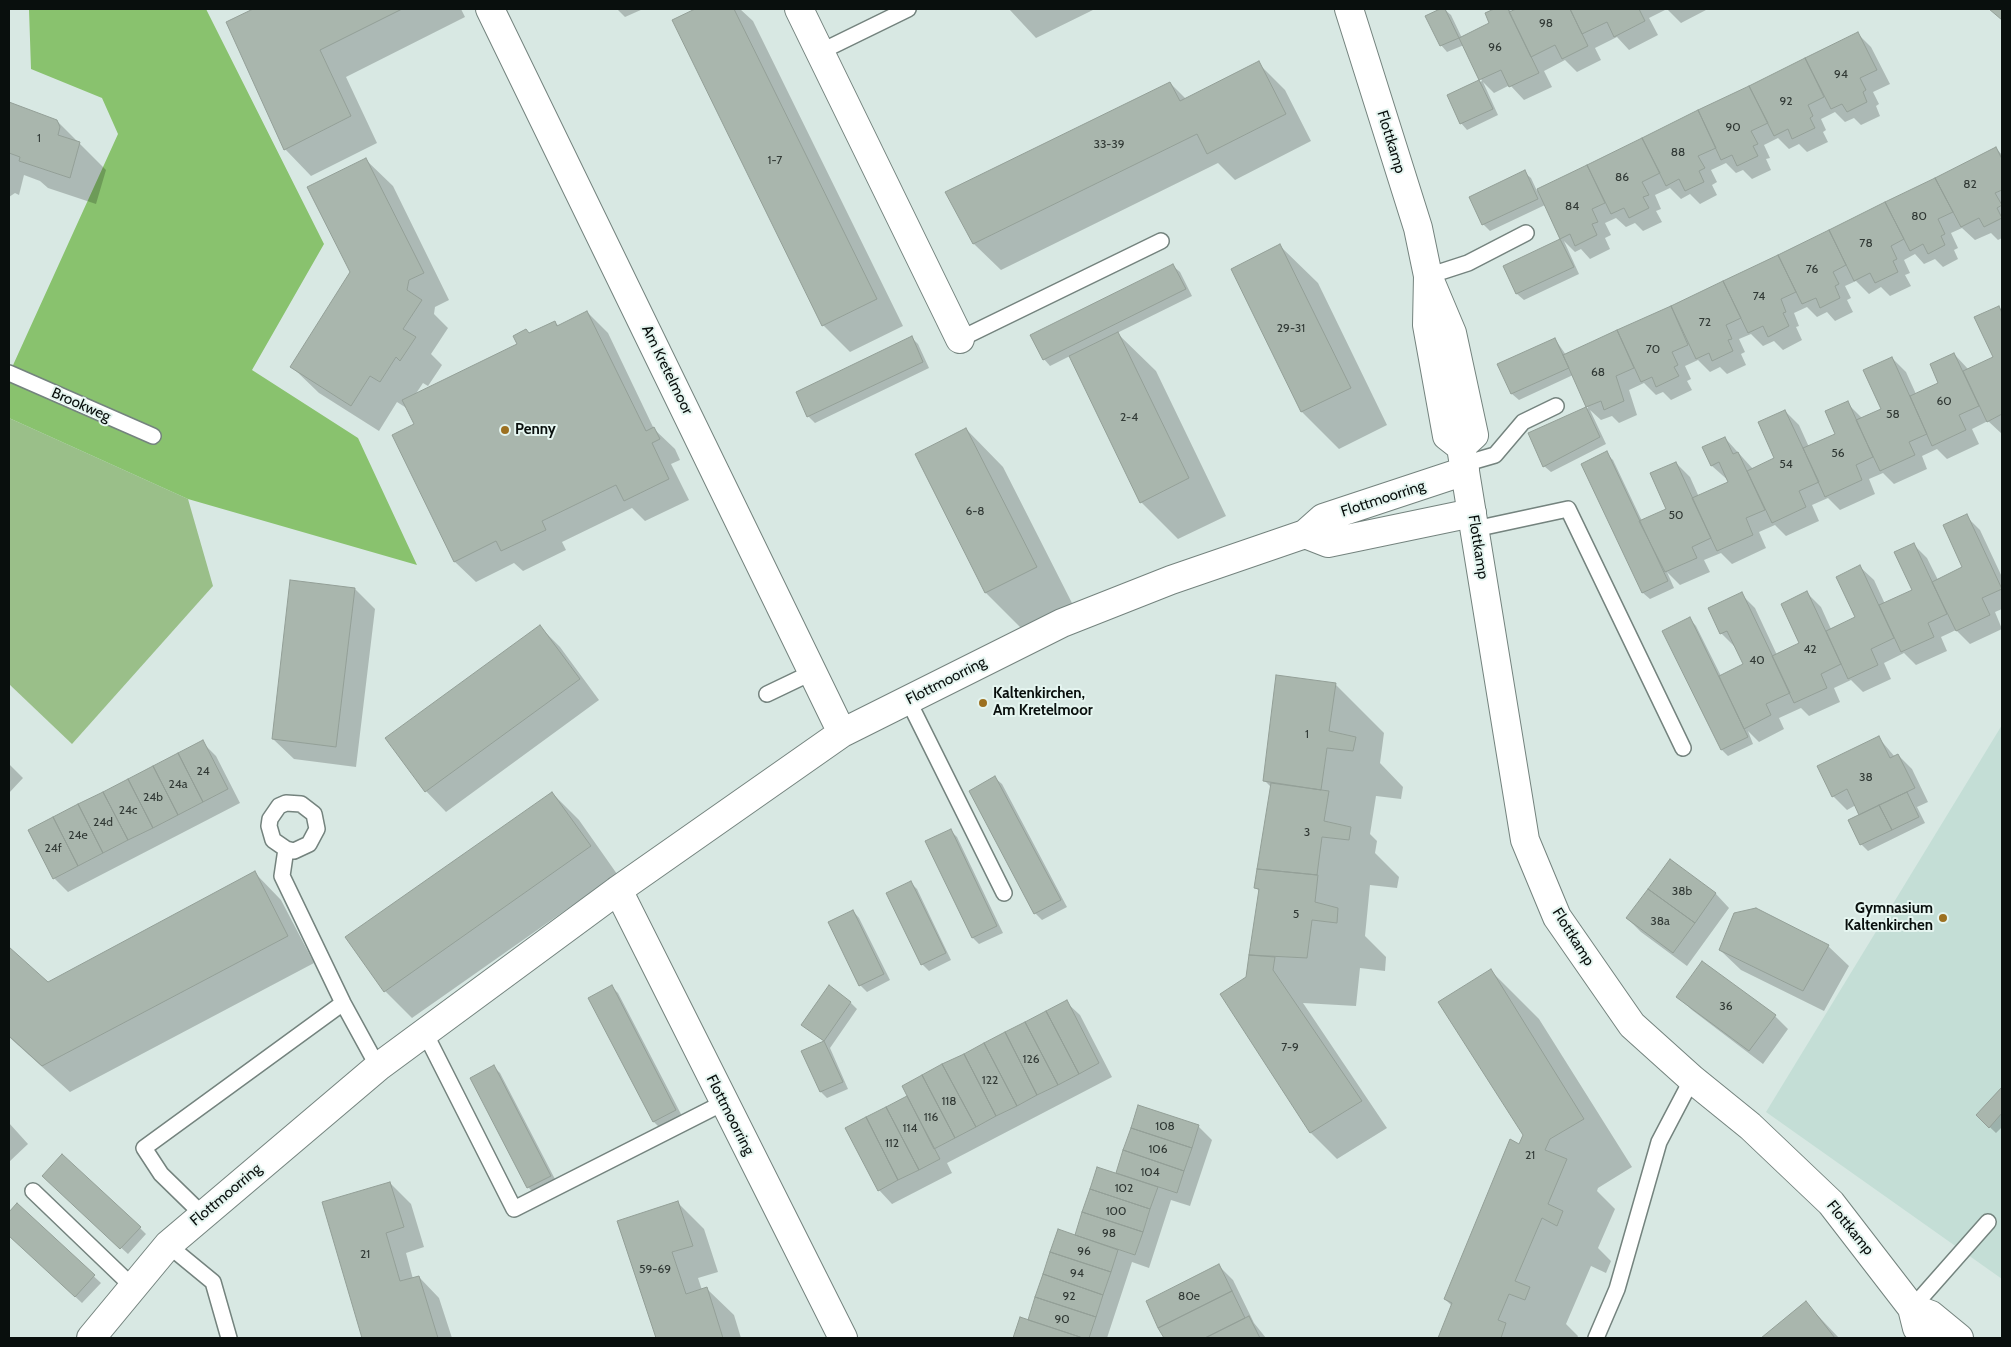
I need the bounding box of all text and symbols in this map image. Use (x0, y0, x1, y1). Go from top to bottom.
house number: 98 (1539, 16, 1553, 30)
house number: 96 (1488, 40, 1502, 54)
house number: 94 (1834, 67, 1848, 81)
house number: 92 (1779, 94, 1793, 108)
street label: Flottkamp (1373, 108, 1409, 176)
house number: 90 (1725, 120, 1741, 134)
house number: 1 (37, 131, 41, 145)
house number: 33-39 (1093, 137, 1125, 151)
house number: 88 (1671, 145, 1685, 159)
house number: 1-7 (768, 153, 782, 167)
house number: 86 (1615, 170, 1629, 184)
house number: 82 (1963, 177, 1977, 191)
house number: 84 (1565, 199, 1579, 213)
house number: 80 (1911, 209, 1927, 223)
house number: 78 (1859, 236, 1873, 250)
house number: 76 (1806, 262, 1818, 276)
house number: 74 (1753, 289, 1765, 303)
house number: 72 (1699, 315, 1711, 329)
house number: 29-31 (1277, 321, 1305, 335)
street label: Am Kretelmoor (638, 322, 696, 418)
house number: 70 (1646, 342, 1660, 356)
house number: 68 (1591, 365, 1605, 379)
street label: Brookweg (49, 384, 113, 426)
house number: 60 (1936, 394, 1952, 408)
house number: 58 (1886, 407, 1900, 421)
house number: 2-4 (1120, 410, 1138, 424)
place label: Penny (515, 421, 556, 439)
marker: Penny (499, 424, 511, 436)
house number: 56 (1831, 446, 1845, 460)
house number: 54 (1779, 457, 1793, 471)
street label: Flottmoorring (1338, 477, 1428, 521)
house number: 6-8 (965, 504, 985, 518)
house number: 50 (1669, 508, 1683, 522)
street label: Flottkamp (1464, 514, 1492, 580)
house number: 42 (1803, 642, 1817, 656)
street label: Flottmoorring (903, 653, 989, 709)
house number: 40 (1749, 653, 1765, 667)
place label: Kaltenkirchen, Am Kretelmoor (993, 685, 1093, 720)
marker: Kaltenkirchen, Am Kretelmoor (977, 697, 989, 709)
house number: 1 (1305, 727, 1309, 741)
house number: 24 (196, 764, 210, 778)
house number: 38 (1859, 770, 1873, 784)
house number: 24a (169, 777, 187, 791)
house number: 24b (143, 790, 163, 804)
house number: 24c (119, 803, 137, 817)
house number: 24d (93, 815, 113, 829)
house number: 3 (1304, 825, 1310, 839)
house number: 24e (68, 828, 88, 842)
house number: 24f (44, 841, 62, 855)
house number: 38b (1672, 884, 1692, 898)
place label: Gymnasium Kaltenkirchen (1844, 900, 1933, 935)
street label: Flottkamp (1548, 905, 1598, 969)
house number: 5 (1293, 907, 1299, 921)
marker: Gymnasium Kaltenkirchen (1937, 912, 1949, 924)
house number: 38a (1650, 914, 1670, 928)
house number: 36 (1719, 999, 1733, 1013)
house number: 7-9 (1281, 1040, 1299, 1054)
house number: 126 (1022, 1052, 1040, 1066)
street label: Flottmoorring (702, 1072, 758, 1158)
house number: 122 (982, 1073, 998, 1087)
house number: 118 (941, 1094, 957, 1108)
house number: 116 (924, 1110, 938, 1124)
house number: 108 (1155, 1119, 1175, 1133)
house number: 114 (903, 1121, 917, 1135)
house number: 112 (885, 1136, 899, 1150)
house number: 106 (1148, 1142, 1168, 1156)
house number: 21 (1525, 1148, 1535, 1162)
street label: Flottmoorring (187, 1160, 265, 1230)
house number: 104 (1140, 1165, 1160, 1179)
house number: 102 (1115, 1181, 1133, 1195)
street label: Flottkamp (1823, 1197, 1877, 1259)
house number: 100 (1106, 1204, 1126, 1218)
house number: 98 (1102, 1226, 1116, 1240)
house number: 96 (1077, 1244, 1091, 1258)
house number: 21 (360, 1247, 370, 1261)
house number: 59-69 (639, 1262, 671, 1276)
house number: 94 (1070, 1266, 1084, 1280)
house number: 92 (1062, 1289, 1076, 1303)
house number: 80e (1178, 1289, 1200, 1303)
house number: 90 (1054, 1312, 1070, 1326)

